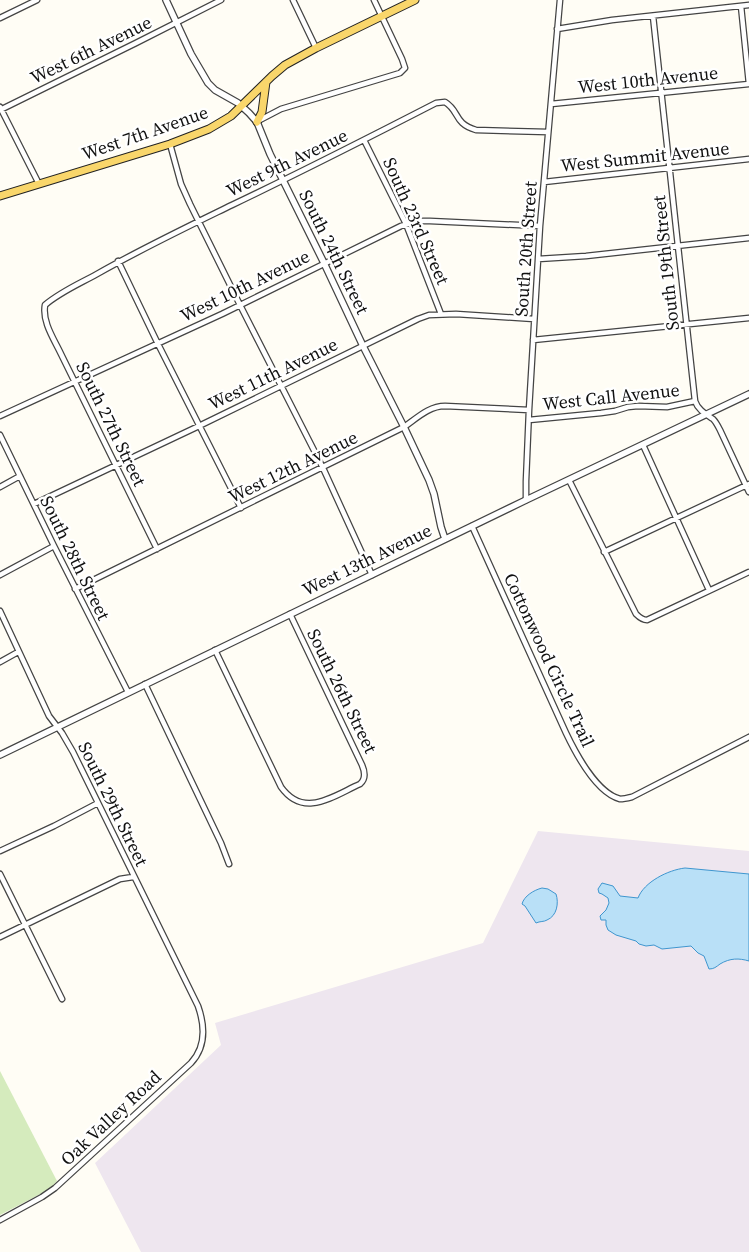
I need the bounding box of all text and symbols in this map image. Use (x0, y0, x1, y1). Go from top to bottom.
street label: West 6th Avenue (26, 9, 156, 90)
street label: West 10th Avenue (577, 60, 719, 99)
street label: West 7th Avenue (78, 99, 211, 166)
street label: West 9th Avenue (222, 122, 352, 203)
street label: West Summit Avenue (559, 135, 731, 178)
street label: South 23rd Street (377, 153, 456, 288)
street label: South 20th Street (508, 180, 543, 318)
street label: South 24th Street (293, 185, 375, 318)
street label: South 19th Street (646, 194, 685, 332)
street label: West 10th Avenue (176, 243, 314, 328)
street label: West 11th Avenue (204, 331, 342, 416)
street label: South 27th Street (70, 357, 152, 490)
street label: West Call Avenue (541, 377, 681, 416)
street label: West 12th Avenue (224, 424, 362, 509)
street label: South 28th Street (34, 491, 116, 624)
street label: West 13th Avenue (298, 517, 436, 602)
street label: Cottonwood Circle Trail (498, 569, 601, 751)
street label: South 26th Street (301, 624, 383, 757)
street label: South 29th Street (72, 737, 154, 870)
street label: Oak Valley Road (55, 1064, 166, 1171)

